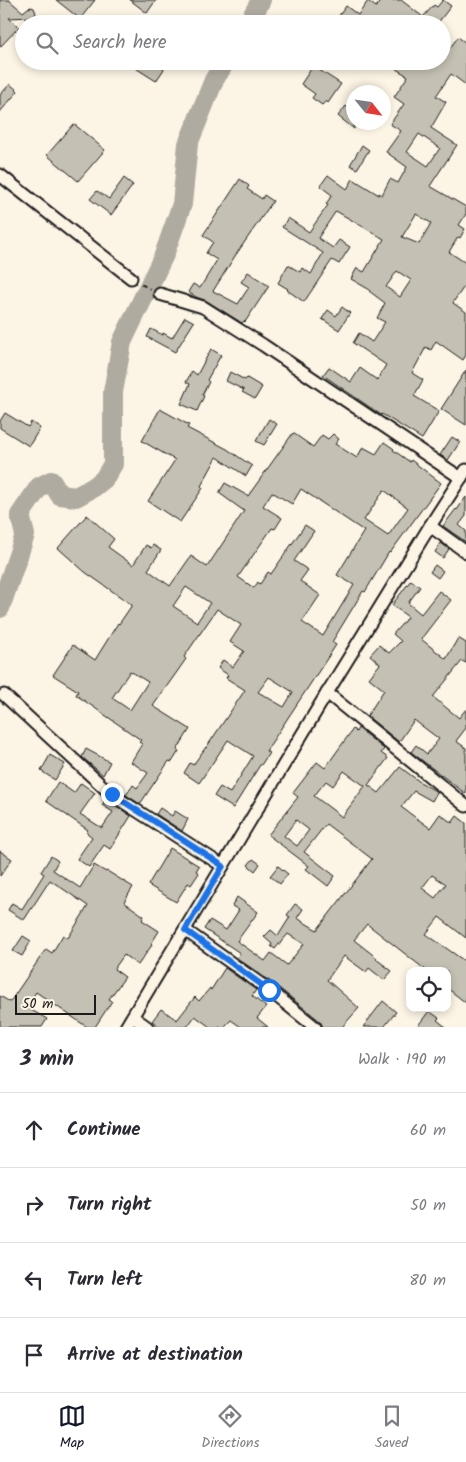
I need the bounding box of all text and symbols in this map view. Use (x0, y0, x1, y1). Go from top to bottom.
search box (15, 15, 451, 70)
text: Search here (73, 28, 167, 58)
icon: search (33, 29, 61, 57)
north arrow (346, 85, 391, 130)
route end (101, 783, 124, 806)
map controls (406, 967, 451, 1012)
button: locate (406, 967, 451, 1012)
route start (258, 979, 281, 1002)
scale bar (15, 992, 96, 1015)
text: 50 m (22, 993, 53, 1015)
text: 3 min (20, 1043, 74, 1076)
text: Walk · 190 m (358, 1047, 446, 1072)
text: Continue (67, 1115, 140, 1145)
icon: ahead (20, 1116, 48, 1144)
text: 60 m (410, 1118, 446, 1143)
text: Turn right (67, 1190, 152, 1220)
icon: right (20, 1191, 48, 1219)
text: 50 m (410, 1193, 446, 1218)
text: Turn left (67, 1265, 142, 1295)
icon: left (20, 1266, 48, 1294)
text: 80 m (409, 1268, 446, 1293)
text: Arrive at destination (67, 1340, 243, 1370)
icon: arrive (20, 1341, 48, 1369)
tab: Map (58, 1402, 86, 1454)
tab: Directions (201, 1402, 259, 1454)
tab: Saved (375, 1402, 408, 1454)

